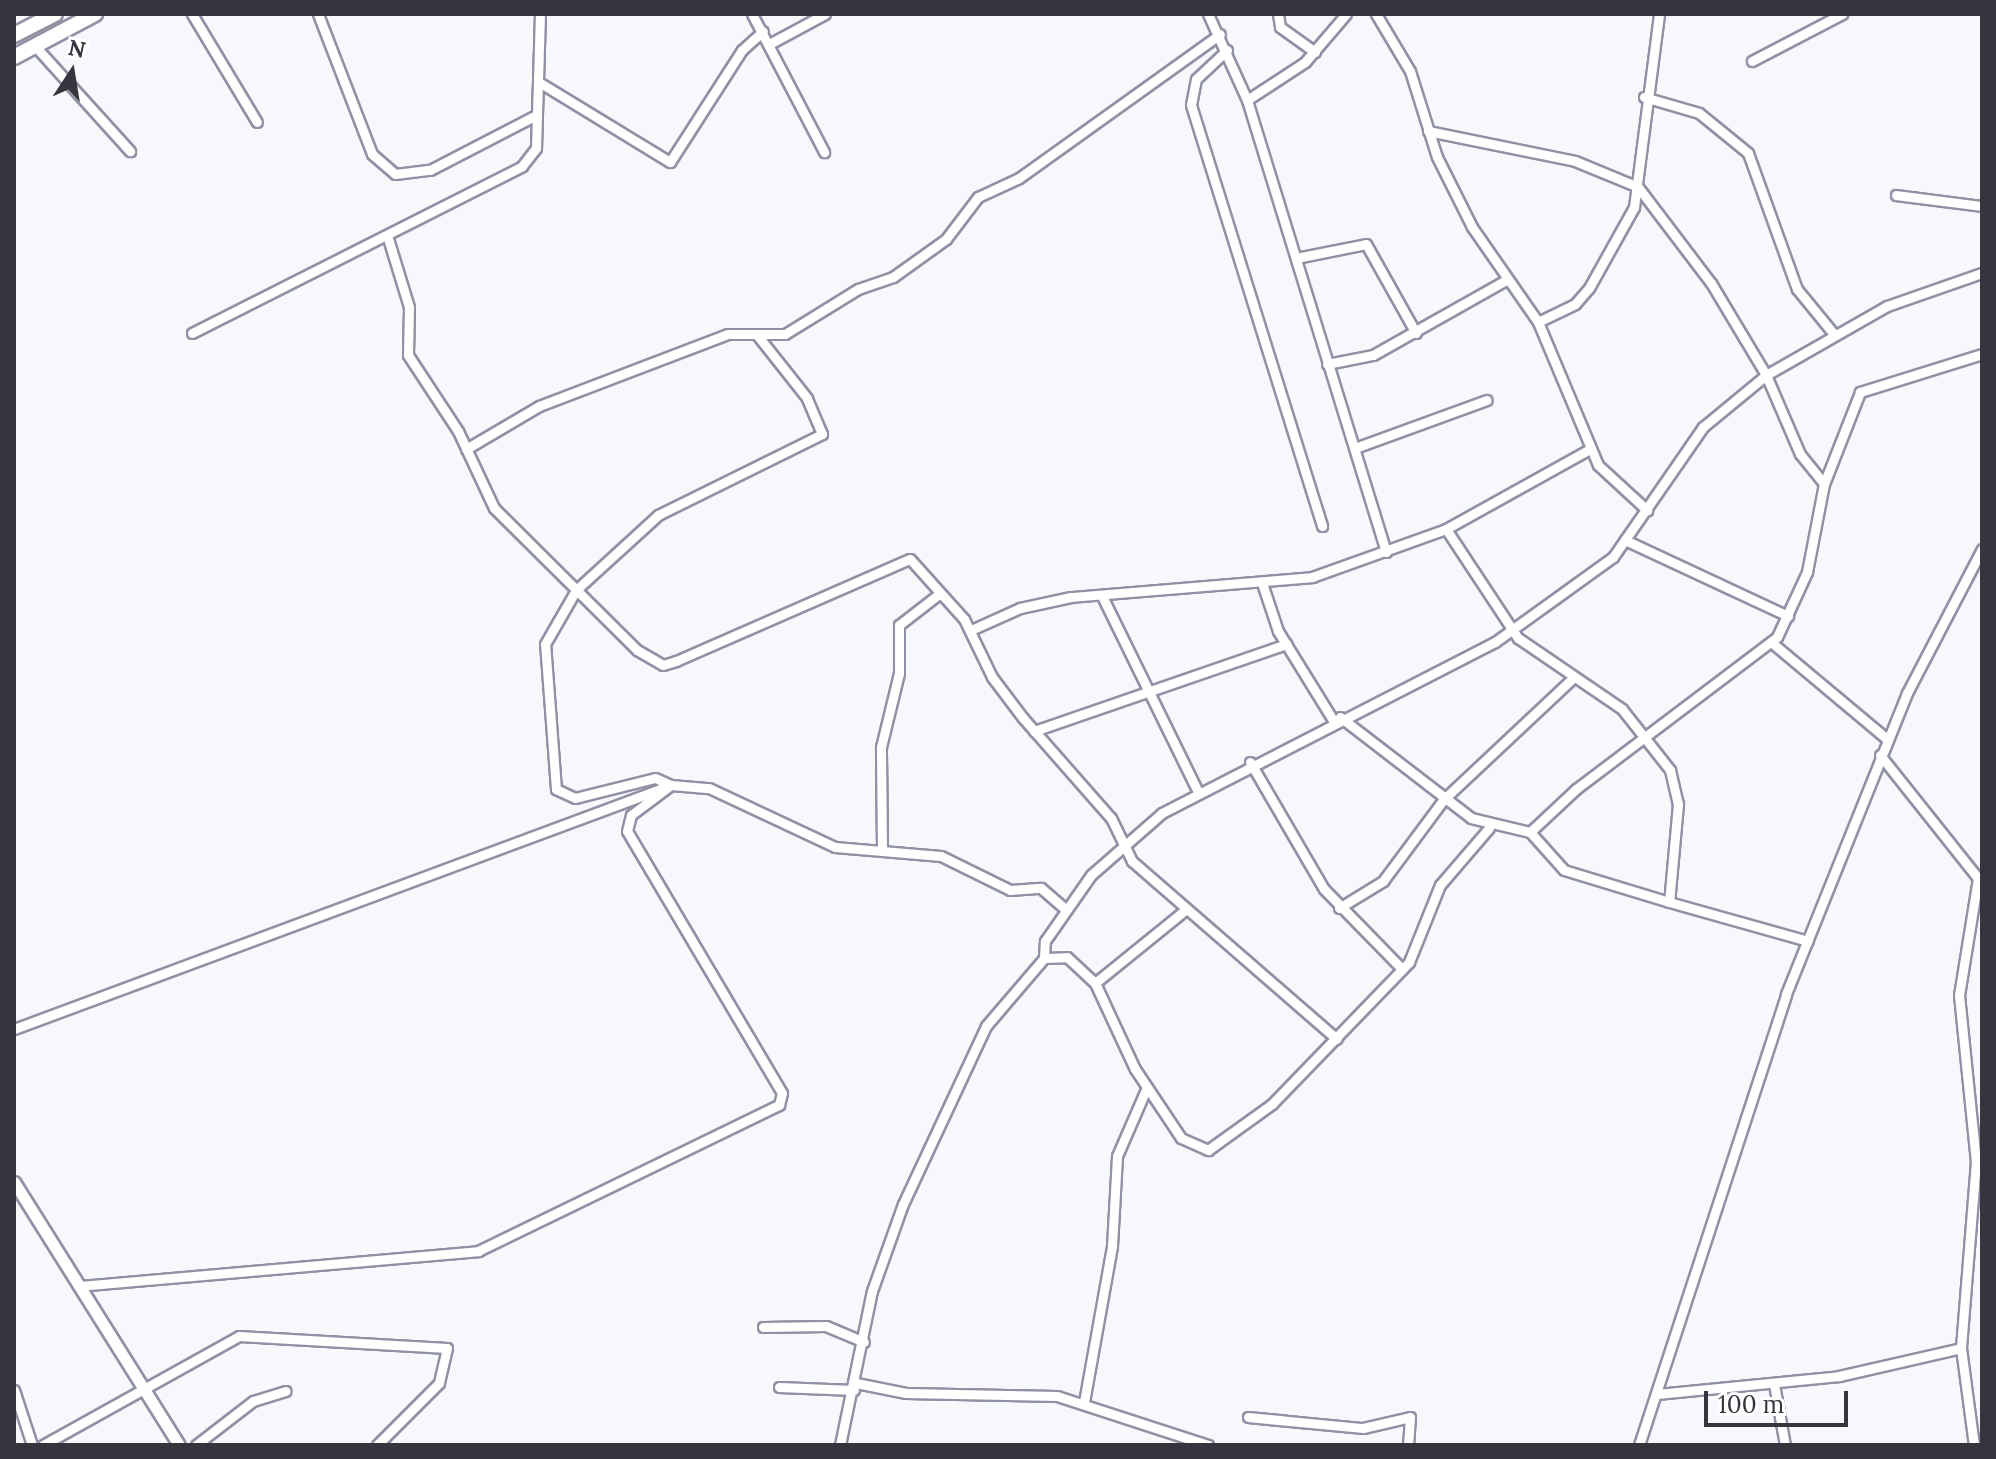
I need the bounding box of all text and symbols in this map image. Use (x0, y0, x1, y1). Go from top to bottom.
north arrow (32, 32, 112, 112)
text: N (66, 33, 88, 64)
scale bar (1708, 1375, 1852, 1425)
text: 100 m (1718, 1389, 1784, 1420)

